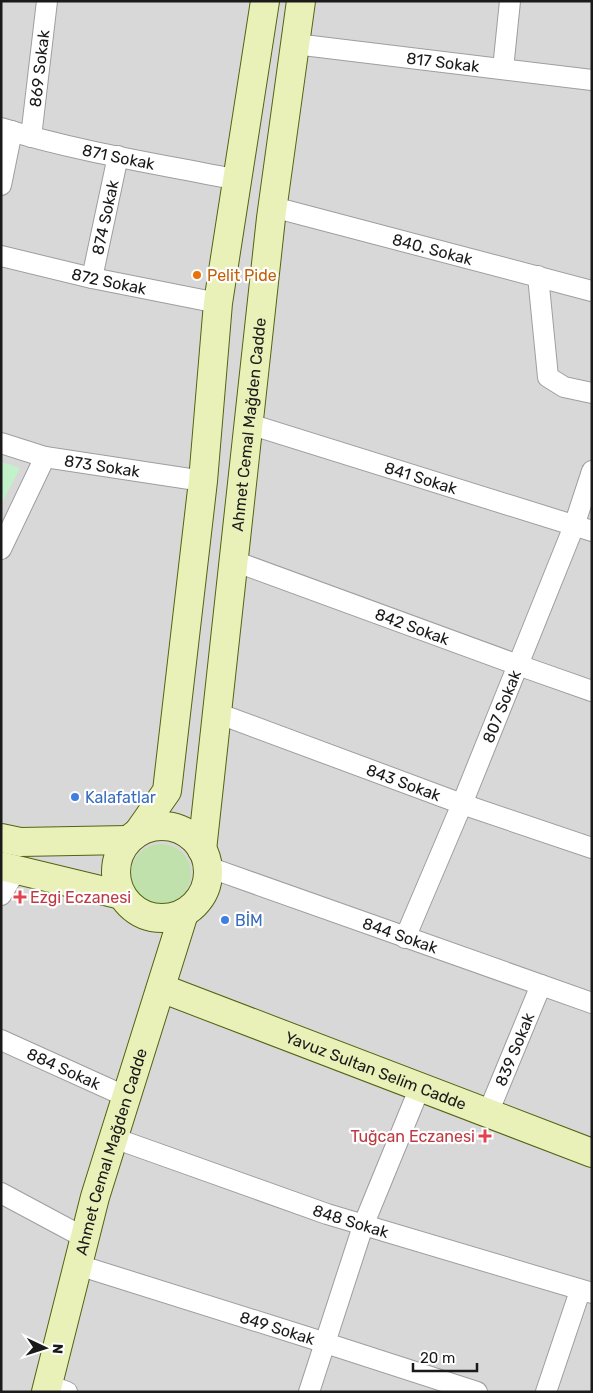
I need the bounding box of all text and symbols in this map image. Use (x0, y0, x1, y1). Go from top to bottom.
street label: 869 Sokak (26, 28, 54, 108)
street label: 817 Sokak (405, 49, 481, 76)
street label: 871 Sokak (80, 140, 157, 174)
street label: 874 Sokak (88, 178, 123, 257)
street label: 840. Sokak (390, 230, 475, 269)
street label: 872 Sokak (70, 264, 149, 299)
place label: Pelit Pide (207, 266, 277, 285)
marker: Pelit Pide (191, 269, 203, 281)
street label: Ahmet Cemal Mağden Cadde (228, 317, 270, 533)
street label: 873 Sokak (63, 451, 142, 481)
street label: 841 Sokak (382, 458, 460, 499)
street label: 842 Sokak (372, 605, 453, 649)
street label: 807 Sokak (479, 667, 525, 746)
street label: 843 Sokak (363, 760, 444, 806)
place label: Kalafatlar (85, 788, 156, 807)
marker: Kalafatlar (69, 791, 81, 803)
place label: Ezgi Eczanesi (30, 888, 131, 907)
marker: Ezgi Eczanesi (14, 891, 26, 903)
place label: BİM (235, 911, 263, 930)
marker: BİM (219, 914, 231, 926)
street label: 844 Sokak (360, 914, 441, 958)
street label: 839 Sokak (491, 1009, 539, 1089)
street label: Yavuz Sultan Selim Cadde (282, 1027, 469, 1114)
street label: 884 Sokak (24, 1044, 104, 1094)
street label: Ahmet Cemal Mağden Cadde (72, 1046, 151, 1257)
place label: Tuğcan Eczanesi (350, 1127, 475, 1146)
marker: Tuğcan Eczanesi (479, 1130, 491, 1142)
street label: 848 Sokak (310, 1201, 392, 1242)
street label: 849 Sokak (237, 1307, 318, 1349)
north arrow (20, 1323, 70, 1373)
scale bar (413, 1340, 477, 1372)
text: N (49, 1343, 66, 1354)
text: 20 m (420, 1349, 455, 1367)

